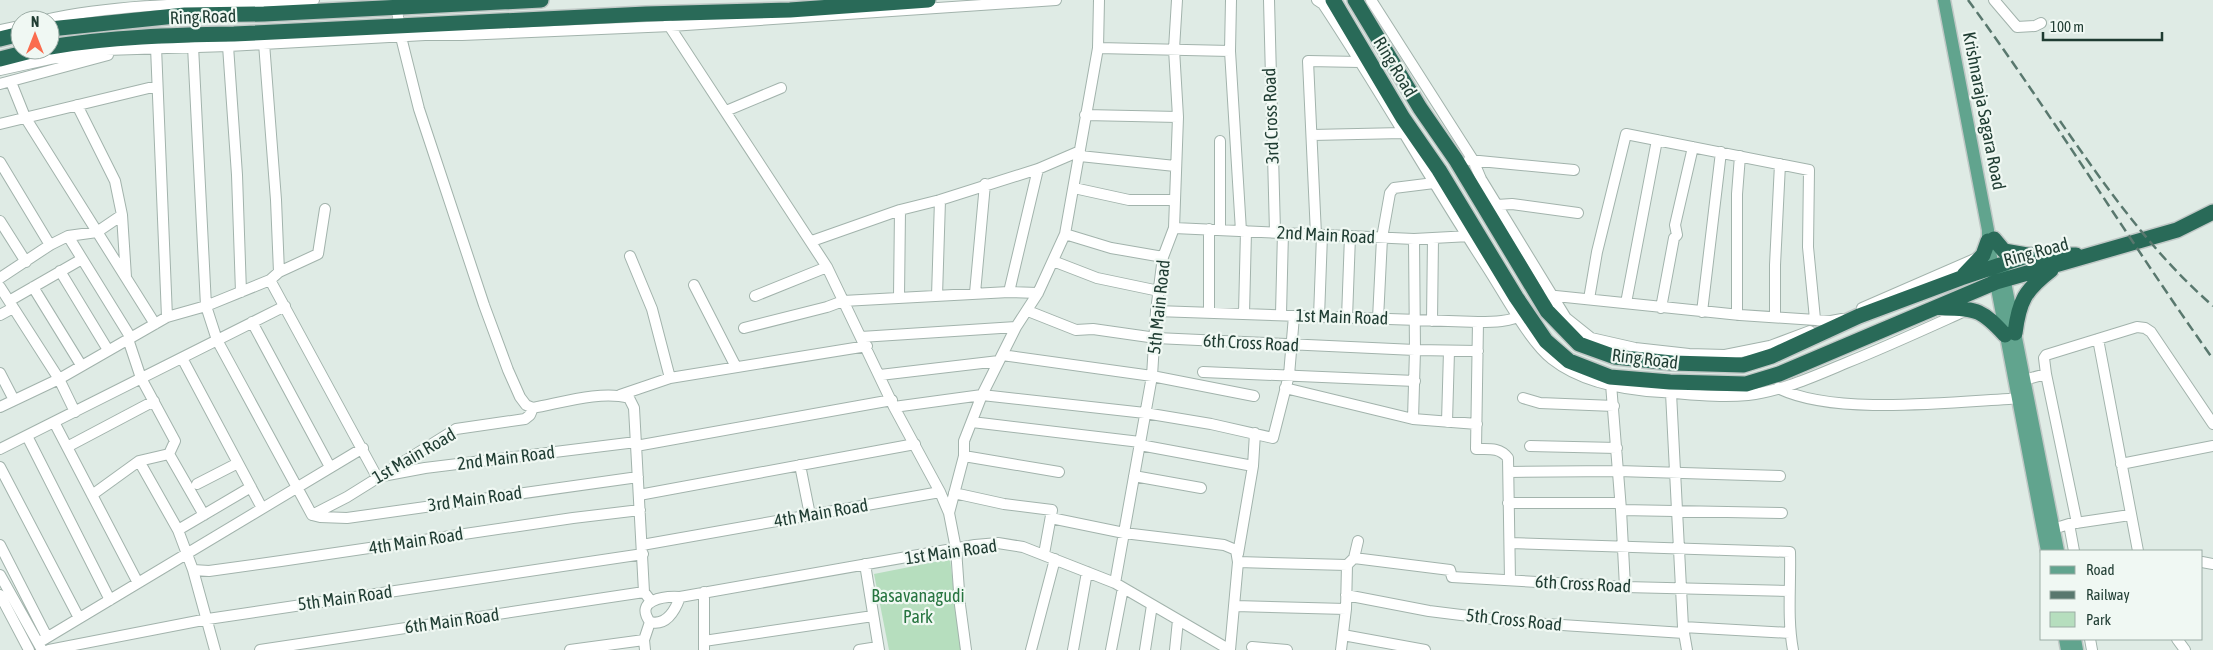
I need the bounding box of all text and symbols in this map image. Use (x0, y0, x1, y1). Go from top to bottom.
street label: Ring Road (169, 5, 237, 28)
north arrow (10, 10, 60, 60)
scale bar (2043, 10, 2162, 42)
text: N (31, 14, 39, 30)
text: 100 m (2050, 18, 2084, 35)
street label: Krishnaraja Sagara Road (1959, 30, 2010, 192)
street label: Ring Road (1369, 33, 1422, 101)
street label: 3rd Cross Road (1258, 68, 1283, 164)
street label: 2nd Main Road (1276, 221, 1376, 248)
street label: Ring Road (2001, 233, 2071, 270)
street label: 5th Main Road (1143, 259, 1174, 355)
street label: 1st Main Road (1295, 304, 1389, 329)
street label: 6th Cross Road (1202, 329, 1300, 356)
street label: Ring Road (1611, 344, 1679, 373)
street label: 1st Main Road (368, 423, 459, 488)
street label: 2nd Main Road (456, 441, 556, 474)
street label: 3rd Main Road (426, 482, 523, 516)
street label: 4th Main Road (772, 494, 869, 531)
street label: 4th Main Road (367, 523, 464, 558)
street label: 1st Main Road (904, 535, 998, 568)
legend (2040, 550, 2203, 640)
text: Road (2086, 561, 2115, 578)
street label: 6th Cross Road (1534, 570, 1632, 597)
street label: 5th Main Road (296, 580, 393, 615)
park label: Basavanagudi Park (871, 585, 965, 627)
text: Railway (2086, 586, 2130, 603)
street label: 6th Main Road (403, 603, 500, 638)
street label: 5th Cross Road (1465, 604, 1563, 635)
text: Park (2086, 611, 2111, 628)

